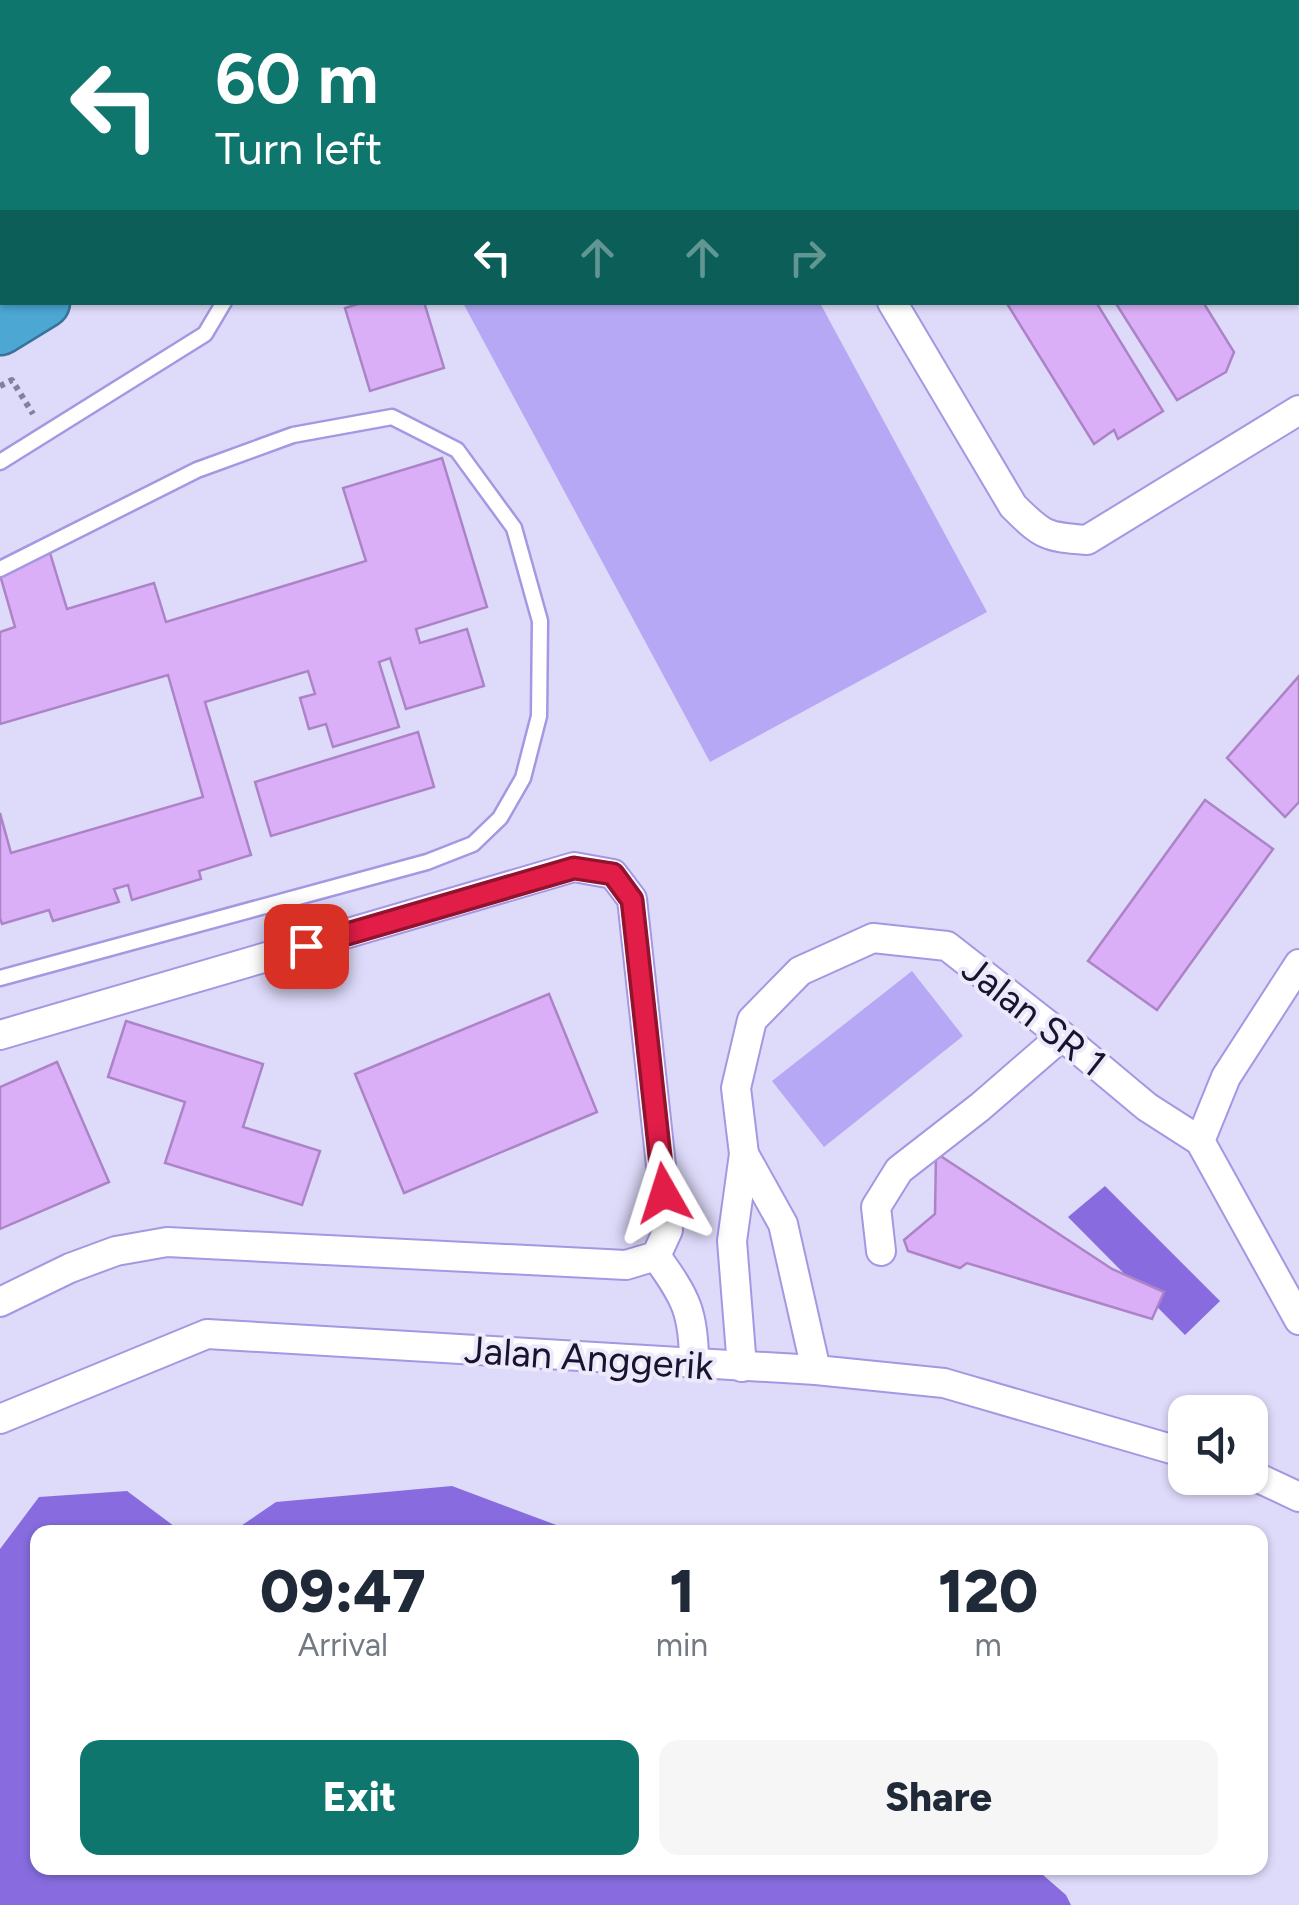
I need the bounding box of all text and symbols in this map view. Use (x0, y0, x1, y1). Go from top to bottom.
text: 60 m (215, 36, 379, 121)
icon: left (50, 40, 180, 170)
text: Turn left (215, 121, 382, 175)
icon: left (465, 230, 520, 285)
icon: ahead (570, 230, 625, 285)
icon: ahead (675, 230, 730, 285)
icon: right (780, 230, 835, 285)
pin (264, 904, 349, 989)
icon: arrive (279, 919, 334, 974)
street label: Jalan SR 1 (953, 946, 1115, 1086)
position arrow (612, 1141, 716, 1245)
street label: Jalan Anggerik (463, 1326, 716, 1390)
map controls (1168, 1395, 1268, 1495)
button: sound (1168, 1395, 1268, 1495)
text: 09:47 (260, 1555, 426, 1627)
text: 1 (669, 1555, 695, 1627)
text: 120 (938, 1555, 1038, 1627)
text: Arrival (298, 1626, 388, 1664)
text: min (656, 1626, 708, 1664)
text: m (974, 1626, 1002, 1664)
button: Exit (80, 1740, 639, 1855)
button: Share (659, 1740, 1218, 1855)

